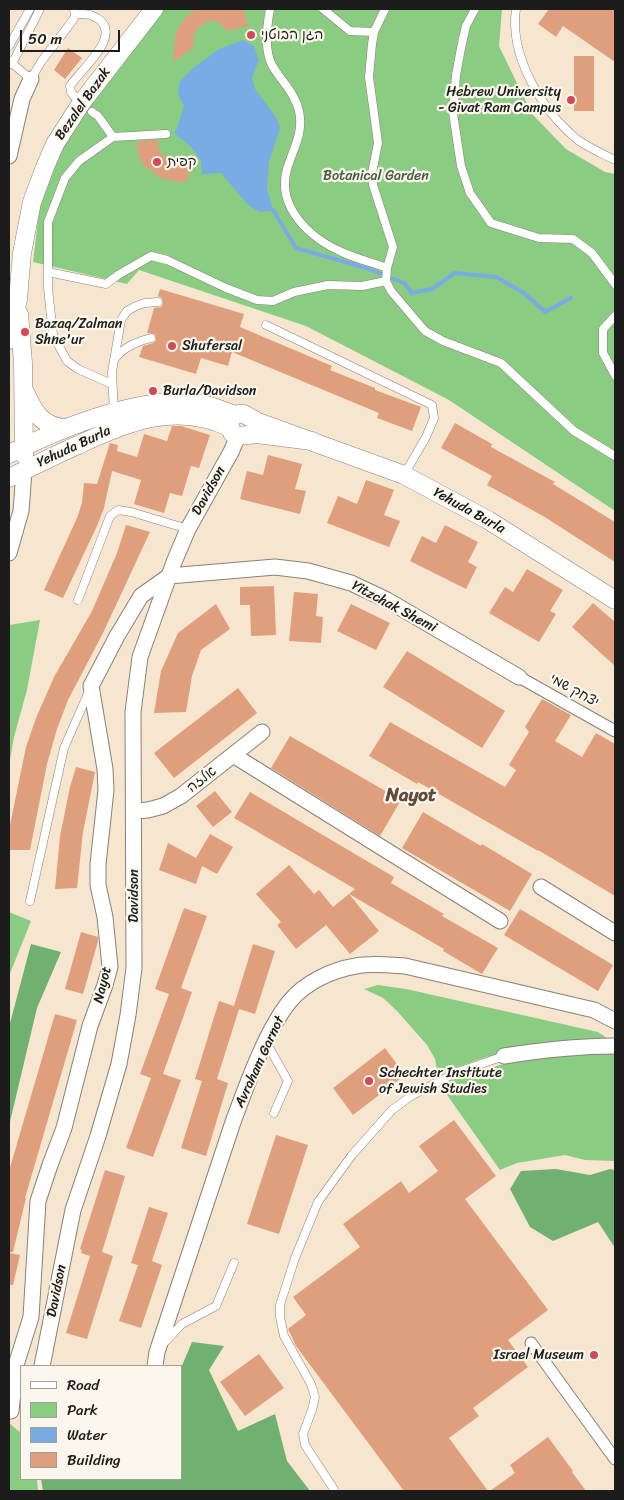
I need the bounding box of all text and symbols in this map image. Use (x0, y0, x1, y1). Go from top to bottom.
scale bar (22, 20, 122, 52)
text: 50 m (28, 26, 62, 52)
place label: הגן הבוטני (261, 27, 323, 43)
marker: הגן הבוטני (245, 29, 257, 41)
street label: Bezalel Bazak (52, 64, 114, 144)
place label: Hebrew University - Givat Ram Campus (438, 84, 561, 116)
marker: Hebrew University - Givat Ram Campus (565, 94, 577, 106)
place label: קפית (167, 154, 196, 170)
marker: קפית (151, 156, 163, 168)
park label: Botanical Garden (323, 168, 429, 184)
place label: Bazaq/Zalman Shne'ur (35, 316, 122, 348)
marker: Bazaq/Zalman Shne'ur (19, 326, 31, 338)
place label: Shufersal (182, 338, 242, 354)
marker: Shufersal (166, 340, 178, 352)
place label: Burla/Davidson (163, 383, 256, 399)
marker: Burla/Davidson (147, 385, 159, 397)
street label: Yehuda Burla (34, 423, 114, 471)
street label: Davidson (189, 464, 229, 518)
street label: Yehuda Burla (430, 484, 508, 538)
street label: Yitzchak Shemi (349, 578, 439, 636)
street label: יצחק שמי (546, 671, 602, 711)
street label: אלזה (184, 763, 220, 797)
district label: Nayot (386, 785, 436, 807)
street label: Davidson (126, 869, 142, 923)
street label: Nayot (90, 965, 116, 1005)
street label: Avraham Garnot (231, 1014, 289, 1110)
place label: Schechter Institute of Jewish Studies (379, 1065, 502, 1098)
marker: Schechter Institute of Jewish Studies (363, 1075, 375, 1087)
street label: Davidson (44, 1263, 70, 1319)
place label: Israel Museum (494, 1347, 584, 1363)
marker: Israel Museum (588, 1349, 600, 1361)
legend (20, 1365, 182, 1480)
text: Road (67, 1372, 99, 1398)
text: Park (67, 1397, 98, 1423)
text: Water (67, 1422, 107, 1448)
text: Building (67, 1447, 121, 1473)

